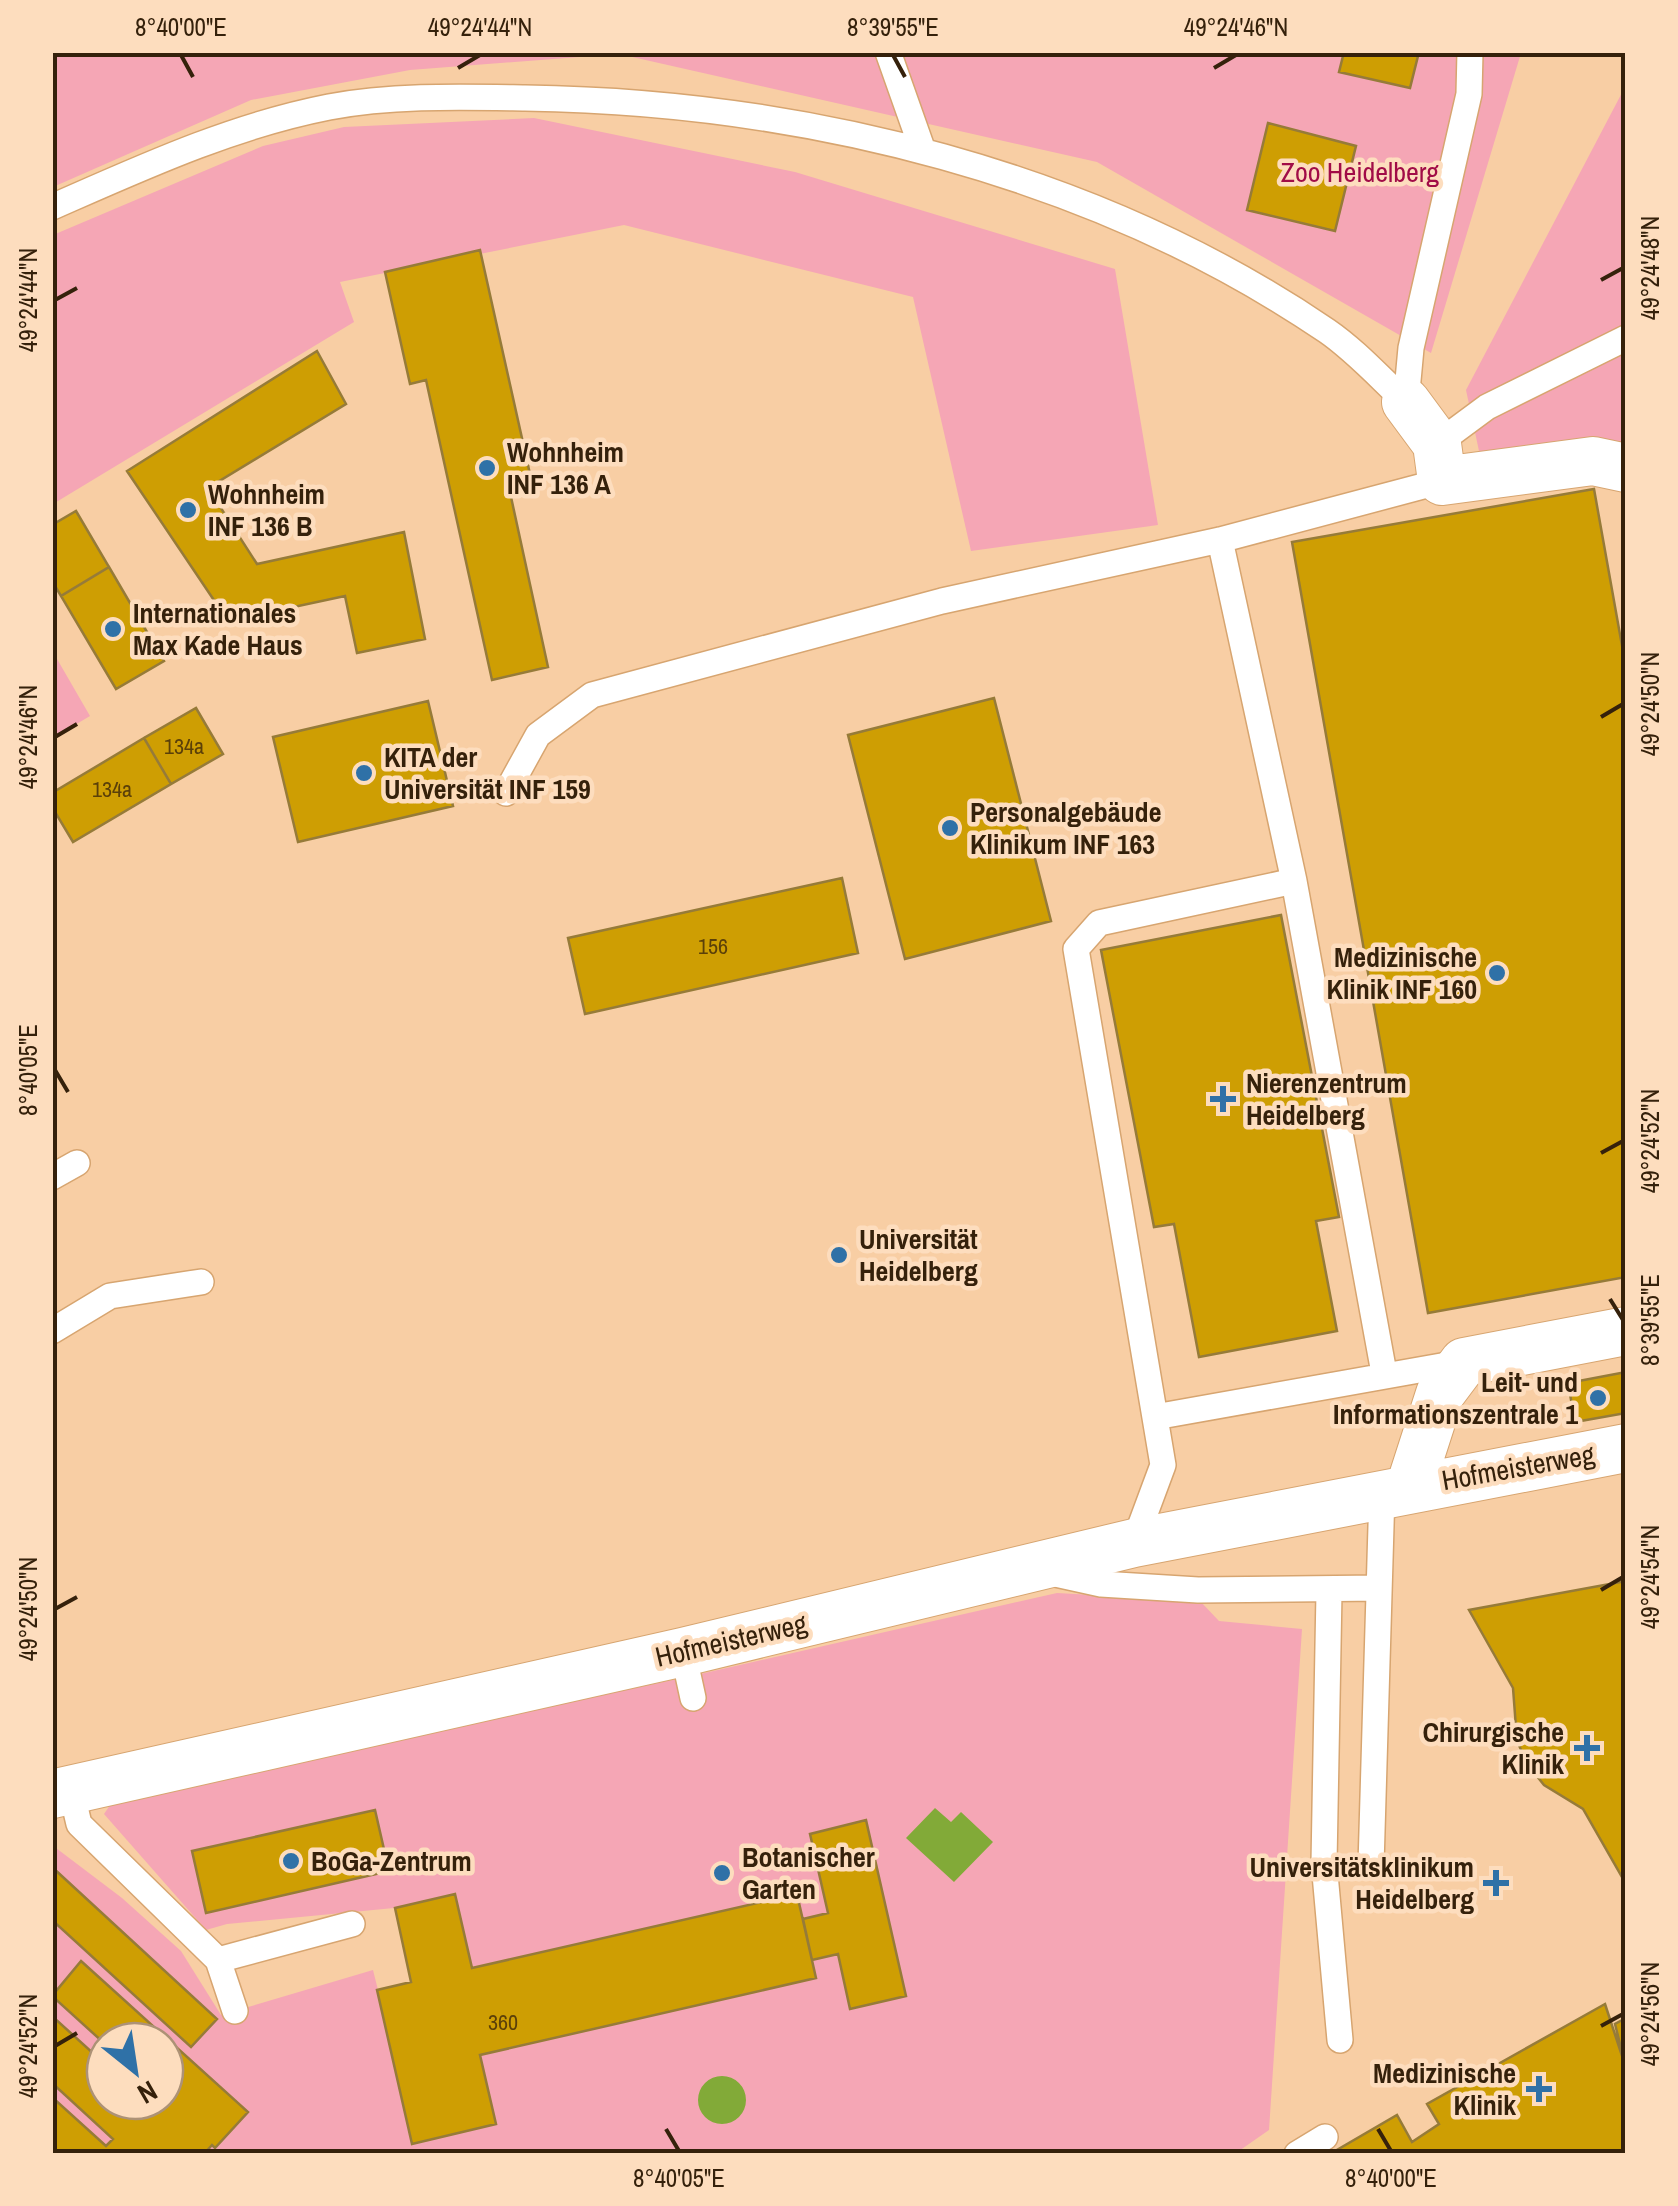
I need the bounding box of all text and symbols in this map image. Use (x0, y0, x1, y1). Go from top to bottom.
text: 8°40'00"E (135, 10, 227, 44)
text: 49°24'44"N (428, 10, 532, 44)
text: 8°39'55"E (847, 10, 939, 44)
text: 49°24'46"N (1184, 10, 1288, 44)
park label: Zoo Heidelberg (1281, 153, 1439, 191)
text: 49°24'48"N (1633, 216, 1667, 320)
text: 49°24'44"N (11, 248, 45, 352)
place label: Wohnheim INF 136 A (507, 433, 624, 503)
marker: Wohnheim INF 136 A (476, 457, 498, 479)
place label: Wohnheim INF 136 B (208, 475, 325, 545)
marker: Wohnheim INF 136 B (177, 499, 199, 521)
place label: Internationales Max Kade Haus (133, 594, 303, 664)
marker: Internationales Max Kade Haus (102, 618, 124, 640)
text: 49°24'50"N (1633, 652, 1667, 756)
text: 49°24'46"N (11, 685, 45, 789)
house number: 134a (164, 731, 204, 761)
place label: KITA der Universität INF 159 (384, 738, 591, 808)
marker: KITA der Universität INF 159 (353, 762, 375, 784)
house number: 134a (92, 774, 132, 804)
place label: Personalgebäude Klinikum INF 163 (970, 793, 1161, 863)
marker: Personalgebäude Klinikum INF 163 (939, 817, 961, 839)
house number: 156 (698, 931, 728, 961)
place label: Medizinische Klinik INF 160 (1326, 938, 1477, 1008)
marker: Medizinische Klinik INF 160 (1486, 962, 1508, 984)
text: 8°40'05"E (11, 1024, 45, 1116)
place label: Nierenzentrum Heidelberg (1246, 1064, 1407, 1134)
marker: Nierenzentrum Heidelberg (1210, 1086, 1236, 1112)
text: 49°24'52"N (1633, 1089, 1667, 1193)
place label: Universität Heidelberg (859, 1220, 978, 1290)
marker: Universität Heidelberg (828, 1244, 850, 1266)
text: 8°39'55"E (1633, 1274, 1667, 1366)
place label: Leit- und Informationszentrale 1 (1333, 1363, 1578, 1433)
marker: Leit- und Informationszentrale 1 (1587, 1387, 1609, 1409)
street label: Hofmeisterweg (1439, 1435, 1598, 1499)
text: 49°24'54"N (1633, 1525, 1667, 1629)
text: 49°24'50"N (11, 1557, 45, 1661)
street label: Hofmeisterweg (652, 1604, 811, 1676)
place label: Chirurgische Klinik (1422, 1713, 1564, 1783)
marker: Chirurgische Klinik (1574, 1735, 1600, 1761)
place label: Botanischer Garten (742, 1838, 875, 1908)
place label: BoGa-Zentrum (311, 1842, 472, 1880)
place label: Universitätsklinikum Heidelberg (1249, 1848, 1474, 1918)
marker: BoGa-Zentrum (280, 1850, 302, 1872)
marker: Botanischer Garten (711, 1862, 733, 1884)
marker: Universitätsklinikum Heidelberg (1483, 1870, 1509, 1896)
text: 49°24'56"N (1633, 1962, 1667, 2066)
text: 49°24'52"N (11, 1994, 45, 2098)
house number: 360 (488, 2007, 518, 2037)
north arrow (85, 2021, 185, 2121)
place label: Medizinische Klinik (1373, 2054, 1516, 2124)
text: N (131, 2072, 164, 2113)
marker: Medizinische Klinik (1526, 2076, 1552, 2102)
text: 8°40'05"E (633, 2161, 725, 2195)
text: 8°40'00"E (1345, 2161, 1437, 2195)

